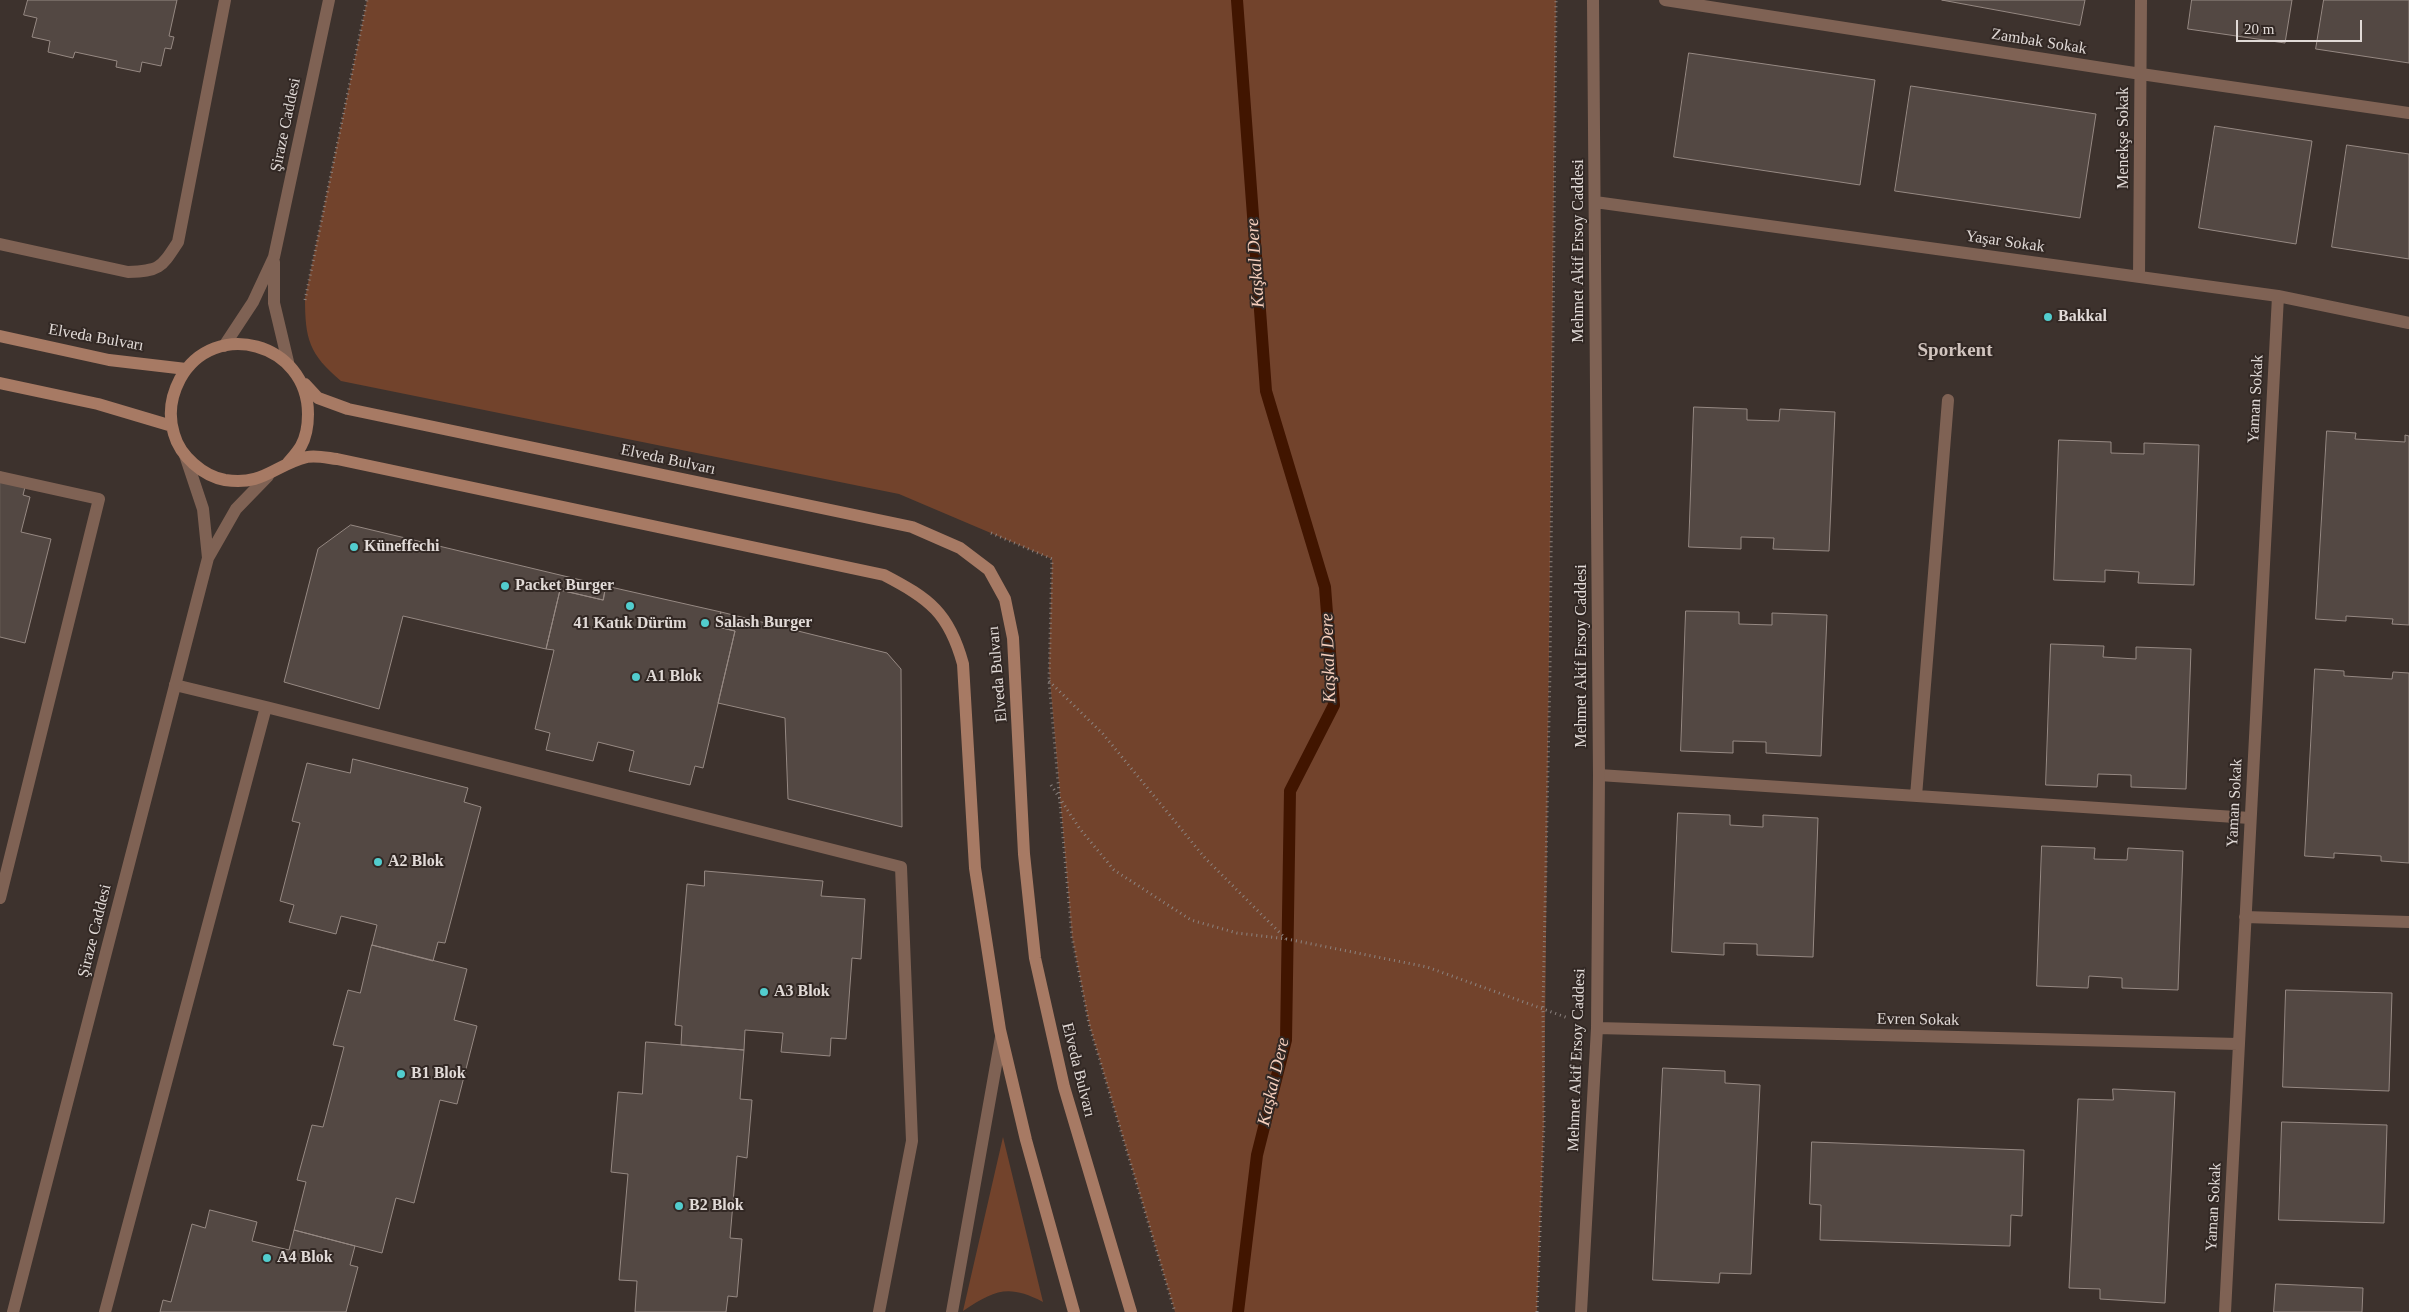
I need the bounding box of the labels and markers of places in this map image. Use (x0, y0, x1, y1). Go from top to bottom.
place label: Bakkal (2058, 307, 2107, 327)
marker: Bakkal (2042, 311, 2054, 323)
place label: Küneffechi (364, 537, 440, 557)
marker: Küneffechi (348, 541, 360, 553)
place label: Packet Burger (515, 576, 614, 596)
marker: Packet Burger (499, 580, 511, 592)
marker: 41 Katık Dürüm (624, 600, 636, 612)
place label: Salash Burger (715, 613, 812, 633)
place label: 41 Katık Dürüm (574, 614, 686, 634)
marker: Salash Burger (699, 617, 711, 629)
place label: A1 Blok (646, 667, 702, 687)
marker: A1 Blok (630, 671, 642, 683)
place label: A2 Blok (388, 852, 444, 872)
marker: A2 Blok (372, 856, 384, 868)
place label: A3 Blok (774, 982, 830, 1002)
marker: A3 Blok (758, 986, 770, 998)
place label: B1 Blok (411, 1064, 466, 1084)
marker: B1 Blok (395, 1068, 407, 1080)
place label: B2 Blok (689, 1196, 744, 1216)
marker: B2 Blok (673, 1200, 685, 1212)
place label: A4 Blok (277, 1248, 333, 1268)
marker: A4 Blok (261, 1252, 273, 1264)

